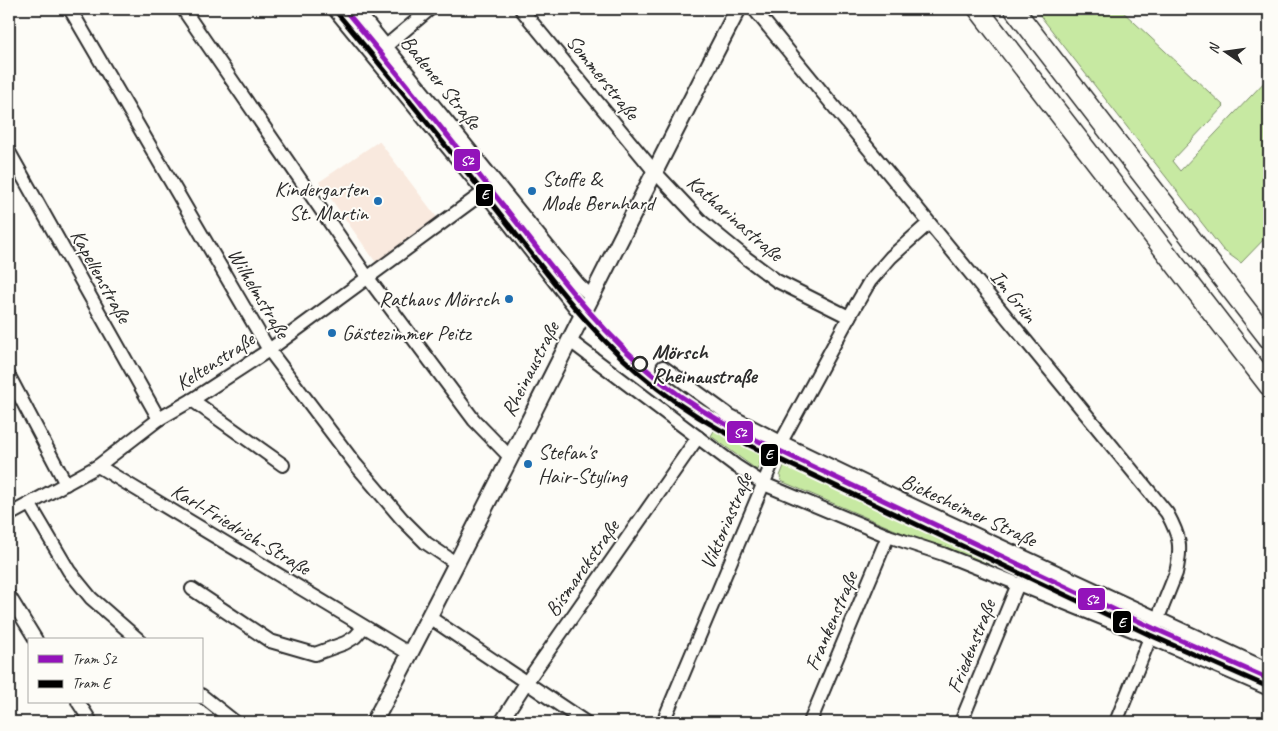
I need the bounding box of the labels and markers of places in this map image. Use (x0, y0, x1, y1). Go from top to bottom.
place label: Stoffe & Mode Bernhard (542, 166, 657, 216)
place label: Kindergarten St. Martin (274, 176, 370, 226)
marker: Stoffe & Mode Bernhard (526, 185, 538, 197)
marker: Kindergarten St. Martin (372, 195, 384, 207)
place label: Rathaus Mörsch (379, 286, 500, 312)
marker: Rathaus Mörsch (503, 293, 515, 305)
place label: Gästezimmer Peitz (342, 320, 473, 346)
marker: Gästezimmer Peitz (326, 327, 338, 339)
place label: Mörsch Rheinaustraße (652, 339, 759, 389)
marker: Mörsch Rheinaustraße (632, 356, 648, 372)
place label: Stefan's Hair-Styling (538, 439, 628, 489)
marker: Stefan's Hair-Styling (522, 458, 534, 470)

